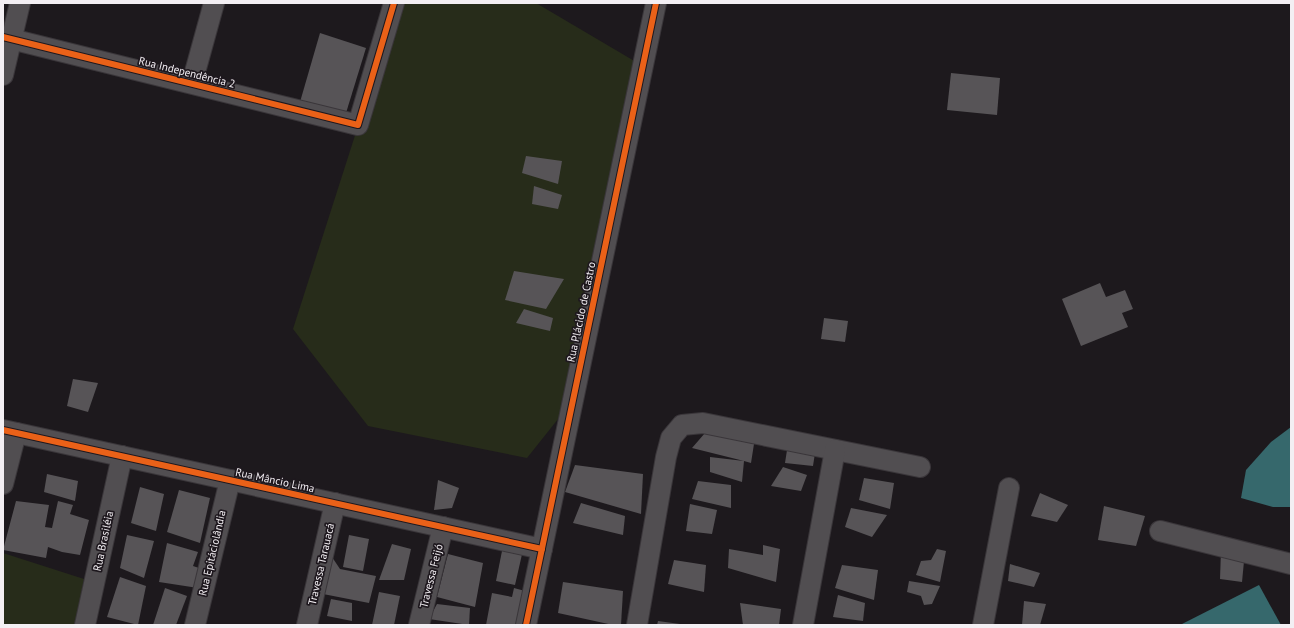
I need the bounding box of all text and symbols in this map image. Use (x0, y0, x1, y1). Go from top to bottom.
street label: Rua Independência 2 (137, 53, 237, 91)
street label: Rua Plácido de Castro (564, 260, 598, 363)
street label: Rua Mâncio Lima (234, 465, 316, 495)
street label: Rua Epitáciolândia (195, 509, 229, 597)
street label: Rua Brasiléia (90, 510, 116, 572)
street label: Travessa Tarauacá (305, 522, 337, 606)
street label: Travessa Feijó (416, 542, 446, 610)

